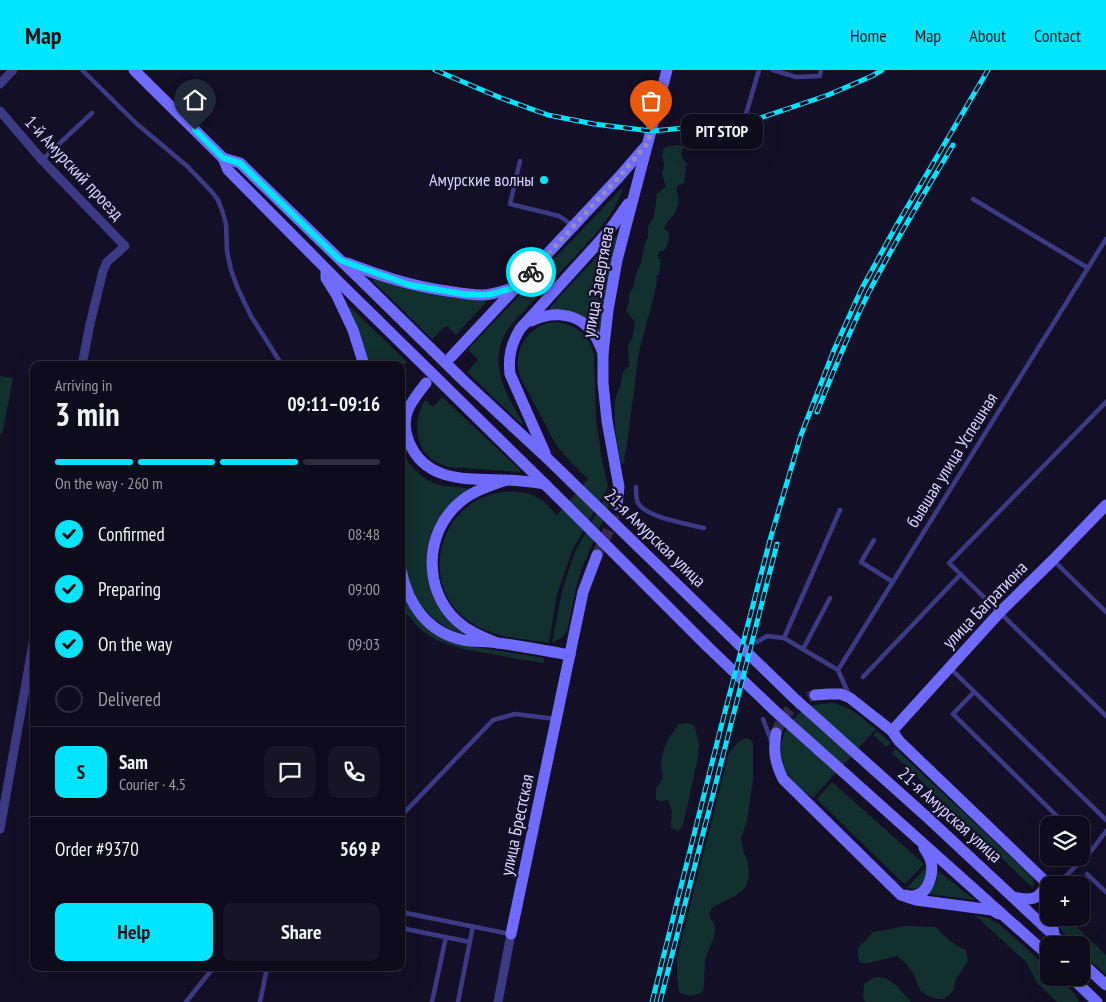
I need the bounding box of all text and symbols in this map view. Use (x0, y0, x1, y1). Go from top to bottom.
text: Map (25, 20, 62, 51)
text: Home (850, 24, 887, 47)
text: Map (915, 24, 941, 47)
text: About (969, 24, 1006, 47)
text: Contact (1034, 24, 1081, 47)
pin (174, 79, 216, 130)
pin (630, 80, 672, 131)
icon: home (181, 86, 209, 114)
icon: bag (637, 87, 665, 115)
street label: 1-й Амурский проезд (20, 110, 129, 225)
callout: PIT STOP (681, 114, 764, 148)
text: PIT STOP (696, 121, 748, 141)
place label: Амурские волны (429, 168, 534, 191)
marker: Амурские волны (538, 174, 550, 186)
street label: улица Завертяева (576, 224, 619, 339)
courier (506, 247, 556, 297)
icon: bike (517, 258, 545, 286)
text: Arriving in (55, 375, 112, 395)
street label: бывшая улица Успешная (901, 388, 1002, 532)
text: 09:11–09:16 (287, 392, 380, 416)
text: 3 min (55, 393, 120, 435)
text: On the way · 260 m (55, 473, 163, 493)
street label: 21-я Амурская улица (600, 483, 711, 592)
icon: check (55, 520, 83, 548)
text: Confirmed (98, 522, 165, 546)
text: 08:48 (348, 524, 380, 544)
street label: улица Багратиона (937, 556, 1032, 653)
icon: check (55, 575, 83, 603)
text: Preparing (98, 577, 161, 601)
text: 09:00 (348, 579, 380, 599)
icon: check (55, 630, 83, 658)
text: On the way (98, 632, 172, 656)
text: 09:03 (348, 634, 380, 654)
text: Delivered (98, 687, 161, 711)
button: chat (264, 746, 316, 798)
button: phone (328, 746, 380, 798)
text: Sam (119, 750, 148, 774)
text: S (77, 760, 85, 784)
street label: 21-я Амурская улица (893, 762, 1007, 867)
street label: улица Брестская (495, 772, 538, 878)
text: Courier · 4.5 (119, 774, 186, 794)
map controls (1040, 816, 1090, 986)
button: layers (1040, 816, 1090, 866)
text: Order #9370 (55, 837, 139, 861)
text: 569 ₽ (340, 837, 380, 861)
button: + (1040, 876, 1090, 926)
button: Help (55, 903, 213, 961)
button: Share (223, 903, 380, 961)
button: − (1040, 936, 1090, 986)

